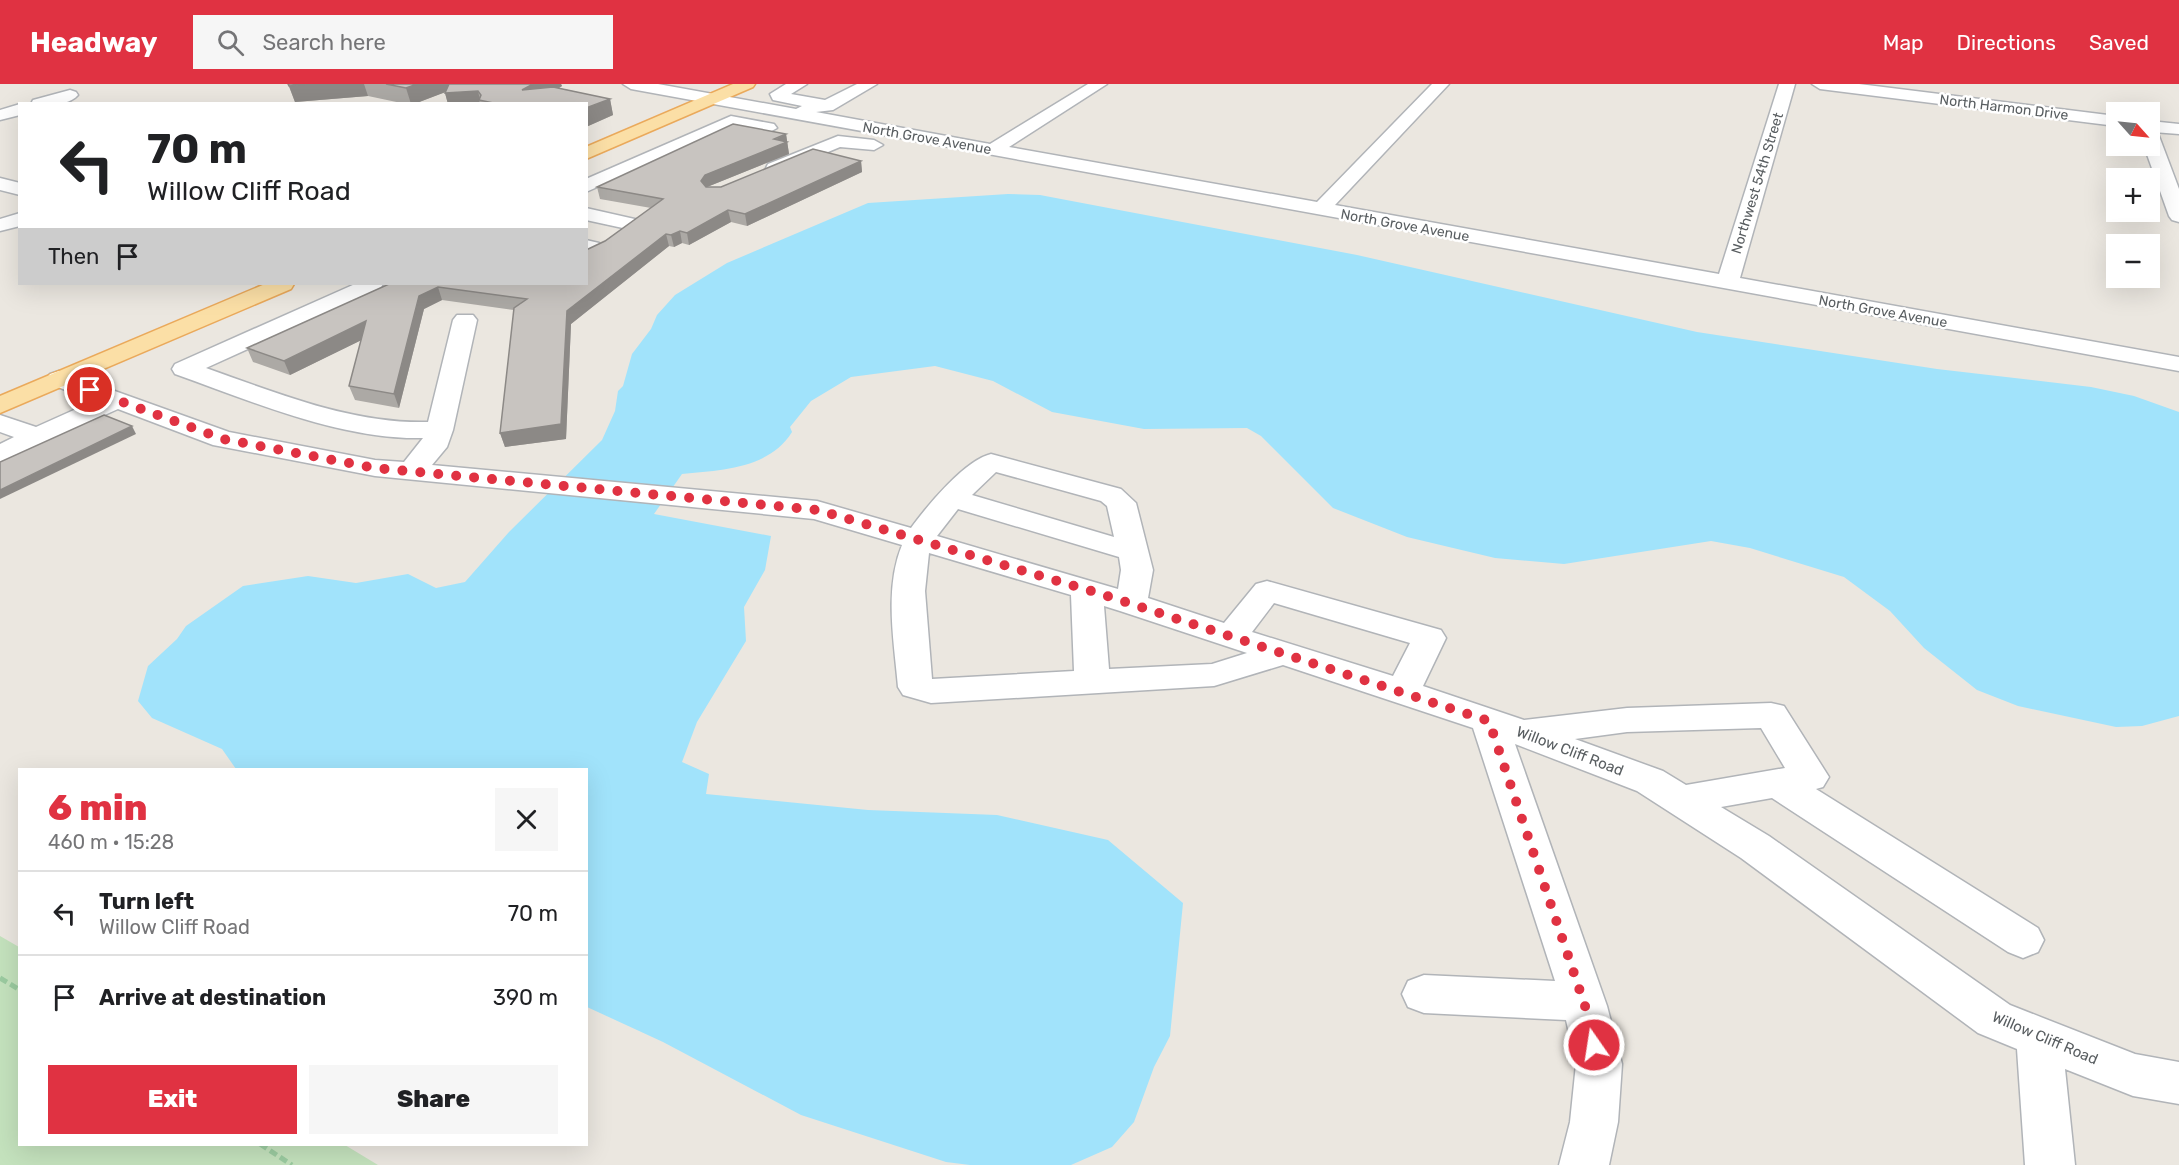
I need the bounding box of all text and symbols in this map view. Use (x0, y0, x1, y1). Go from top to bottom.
search box (193, 15, 613, 69)
text: Headway (30, 26, 157, 59)
icon: search (214, 26, 247, 59)
text: Search here (262, 29, 386, 56)
text: Map (1883, 30, 1924, 55)
text: Directions (1957, 30, 2056, 55)
text: Saved (2089, 30, 2149, 55)
street label: North Harmon Drive (1939, 91, 2069, 124)
north arrow (2106, 102, 2160, 156)
map controls (2106, 102, 2160, 288)
street label: Northwest 54th Street (1728, 110, 1787, 256)
street label: North Grove Avenue (861, 119, 993, 158)
text: 70 m (147, 124, 247, 174)
icon: left (48, 126, 126, 204)
button: + (2106, 168, 2160, 222)
text: Willow Cliff Road (147, 175, 351, 207)
street label: North Grove Avenue (1339, 206, 1471, 245)
button: − (2106, 234, 2160, 288)
icon: arrive (111, 240, 144, 273)
text: Then (48, 243, 99, 270)
street label: North Grove Avenue (1817, 292, 1949, 331)
pin (64, 364, 115, 415)
icon: arrive (73, 373, 106, 406)
street label: Willow Cliff Road (1514, 722, 1626, 780)
text: 6 min (48, 786, 147, 829)
button: close (495, 788, 558, 851)
text: 460 m · 15:28 (48, 830, 174, 854)
text: Turn left (99, 888, 194, 915)
icon: left (48, 897, 81, 930)
text: 70 m (508, 900, 558, 927)
text: Willow Cliff Road (99, 915, 250, 939)
icon: arrive (48, 981, 81, 1014)
text: Arrive at destination (99, 984, 326, 1011)
text: 390 m (493, 984, 558, 1011)
street label: Willow Cliff Road (1989, 1008, 2101, 1068)
position arrow (1562, 1013, 1626, 1077)
button: Exit (48, 1065, 297, 1134)
button: Share (309, 1065, 558, 1134)

